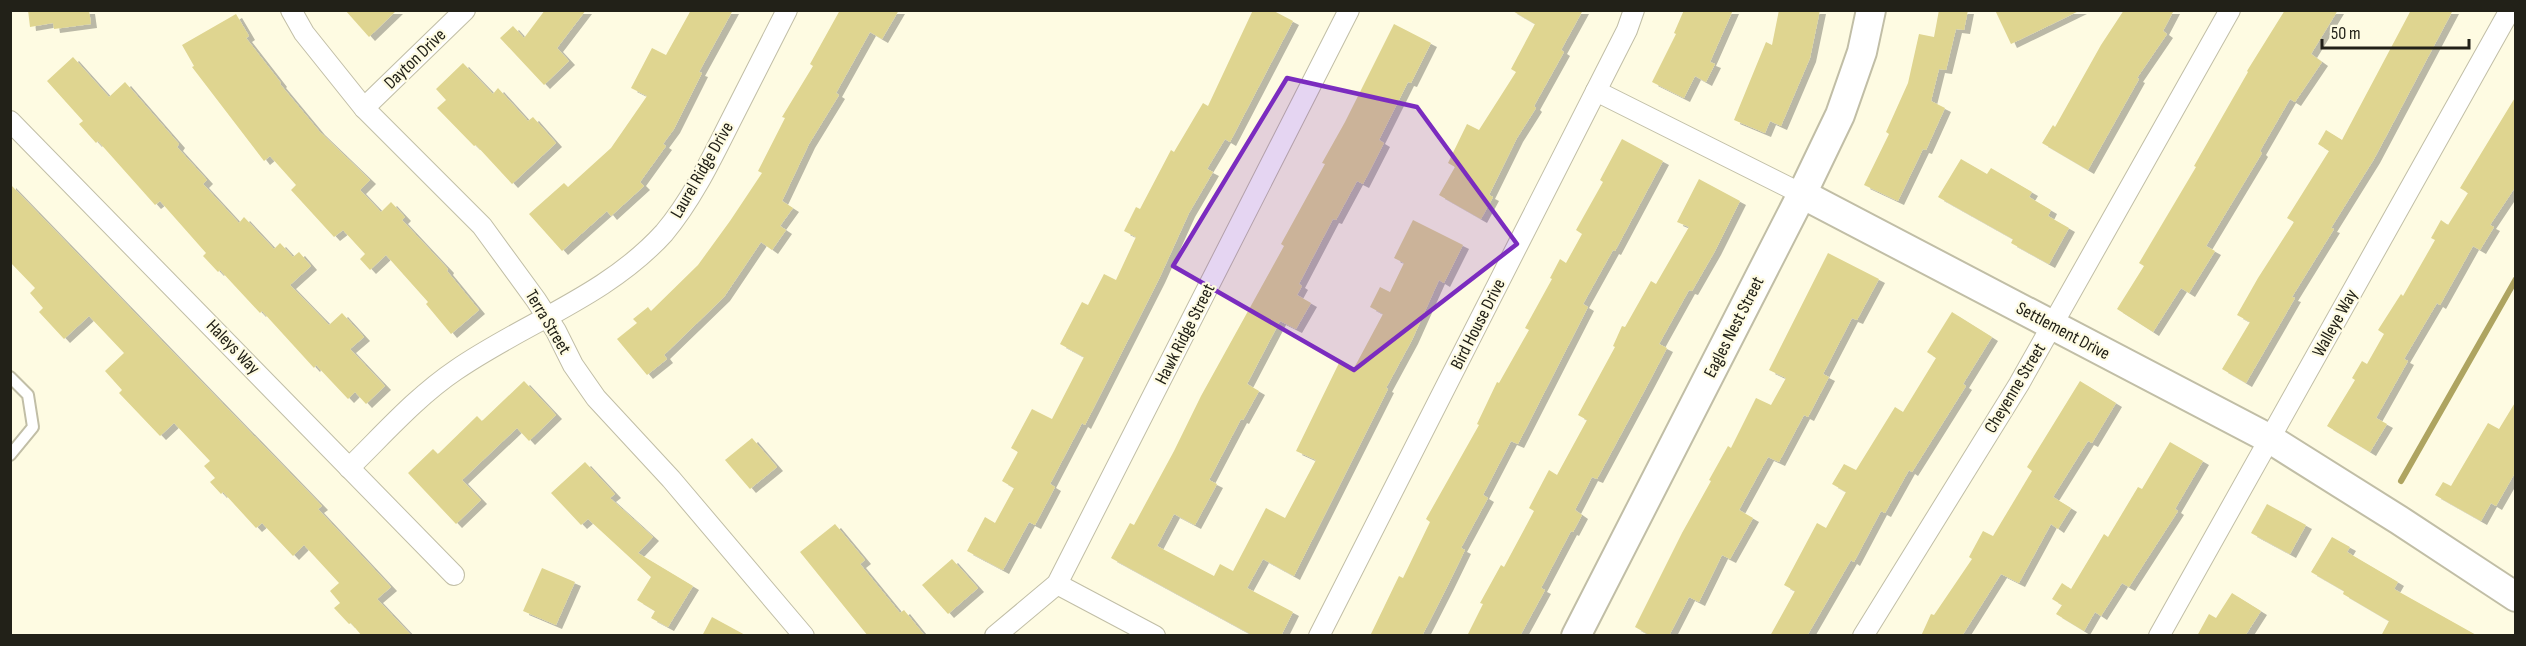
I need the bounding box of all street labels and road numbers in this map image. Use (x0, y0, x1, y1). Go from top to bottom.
street label: Dayton Drive (380, 25, 450, 93)
street label: Laurel Ridge Drive (666, 118, 738, 222)
street label: Eagles Nest Street (1700, 273, 1769, 381)
street label: Bird House Drive (1446, 275, 1510, 373)
street label: Hawk Ridge Street (1151, 280, 1220, 388)
street label: Terra Street (521, 286, 576, 358)
street label: Walleye Way (2308, 286, 2362, 360)
street label: Settlement Drive (2013, 298, 2113, 364)
street label: Haleys Way (202, 315, 264, 379)
street label: Cheyenne Street (1980, 339, 2050, 437)

